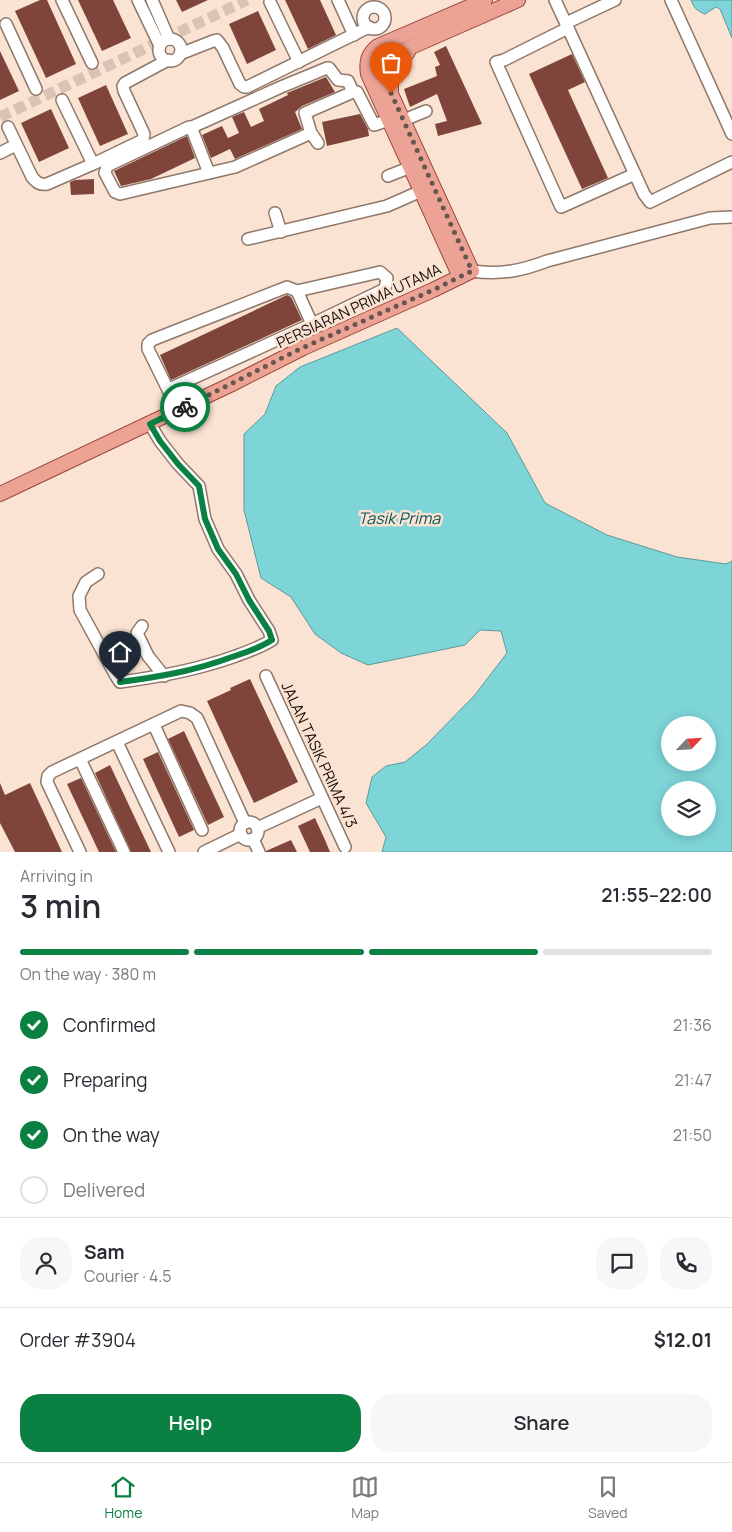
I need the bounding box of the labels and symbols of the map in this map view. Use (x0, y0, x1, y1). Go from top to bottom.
pin (370, 42, 412, 93)
street label: PERSIARAN PRIMA UTAMA (273, 258, 445, 353)
courier (160, 382, 210, 432)
water label: Tasik Prima (358, 507, 441, 529)
pin (99, 631, 141, 682)
street label: JALAN TASIK PRIMA 4/3 (276, 678, 363, 831)
north arrow (661, 716, 716, 771)

